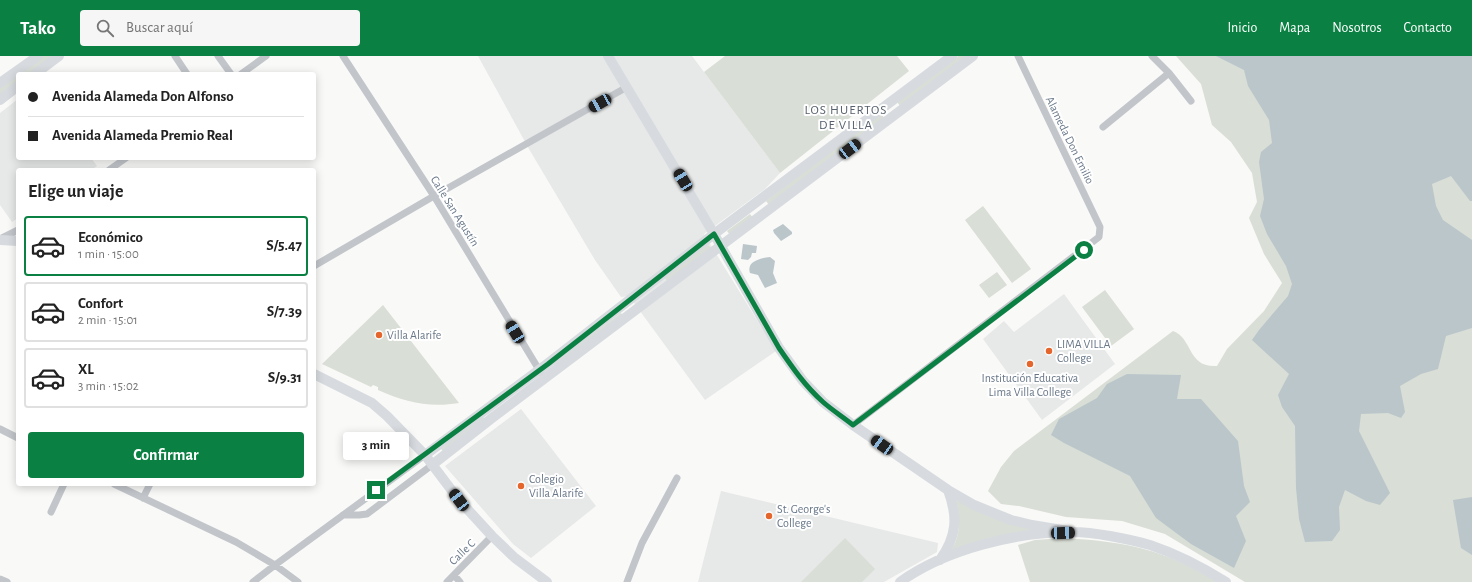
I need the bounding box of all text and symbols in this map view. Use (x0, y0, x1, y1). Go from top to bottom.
search box (80, 10, 360, 46)
icon: search (94, 17, 116, 39)
text: Tako (20, 19, 56, 38)
text: Buscar aquí (126, 20, 193, 35)
text: Inicio (1227, 21, 1257, 35)
text: Mapa (1279, 21, 1310, 35)
text: Nosotros (1332, 21, 1382, 35)
text: Contacto (1404, 21, 1452, 35)
text: Avenida Alameda Don Alfonso (52, 89, 234, 104)
car (587, 92, 613, 114)
street label: Alameda Don Emilio (1044, 94, 1096, 186)
district label: LOS HUERTOS DE VILLA (805, 104, 887, 132)
text: Avenida Alameda Premio Real (52, 128, 233, 143)
car (837, 137, 863, 161)
car (672, 167, 694, 193)
street label: Calle San Agustín (429, 174, 481, 248)
text: Elige un viaje (28, 183, 123, 201)
icon: car (30, 228, 66, 264)
text: Económico (78, 230, 143, 245)
text: S/5.47 (266, 238, 302, 253)
route start (1075, 241, 1093, 259)
text: 1 min · 15:00 (78, 248, 139, 261)
icon: car (30, 294, 66, 330)
text: Confort (78, 296, 123, 311)
text: S/7.39 (267, 304, 302, 319)
text: 2 min · 15:01 (78, 314, 138, 327)
car (504, 319, 526, 345)
place label: Villa Alarife (387, 329, 441, 341)
marker: Villa Alarife (374, 330, 384, 340)
place label: LIMA VILLA College (1057, 338, 1111, 364)
marker: LIMA VILLA College (1044, 346, 1054, 356)
marker: Institución Educativa Lima Villa College (1025, 359, 1035, 369)
icon: car (30, 360, 66, 396)
text: XL (78, 362, 94, 377)
text: S/9.31 (268, 370, 302, 385)
place label: Institución Educativa Lima Villa College (982, 372, 1079, 398)
text: 3 min · 15:02 (78, 380, 139, 393)
button: Confirmar (28, 432, 304, 478)
callout: 3 min (343, 432, 409, 460)
car (869, 433, 895, 457)
text: 3 min (362, 439, 390, 452)
place label: Colegio Villa Alarife (529, 473, 583, 499)
route end (367, 481, 385, 499)
marker: Colegio Villa Alarife (516, 481, 526, 491)
car (447, 487, 471, 513)
place label: St. George's College (777, 503, 831, 529)
marker: St. George's College (764, 511, 774, 521)
car (1051, 527, 1075, 539)
street label: Calle C (447, 537, 477, 567)

